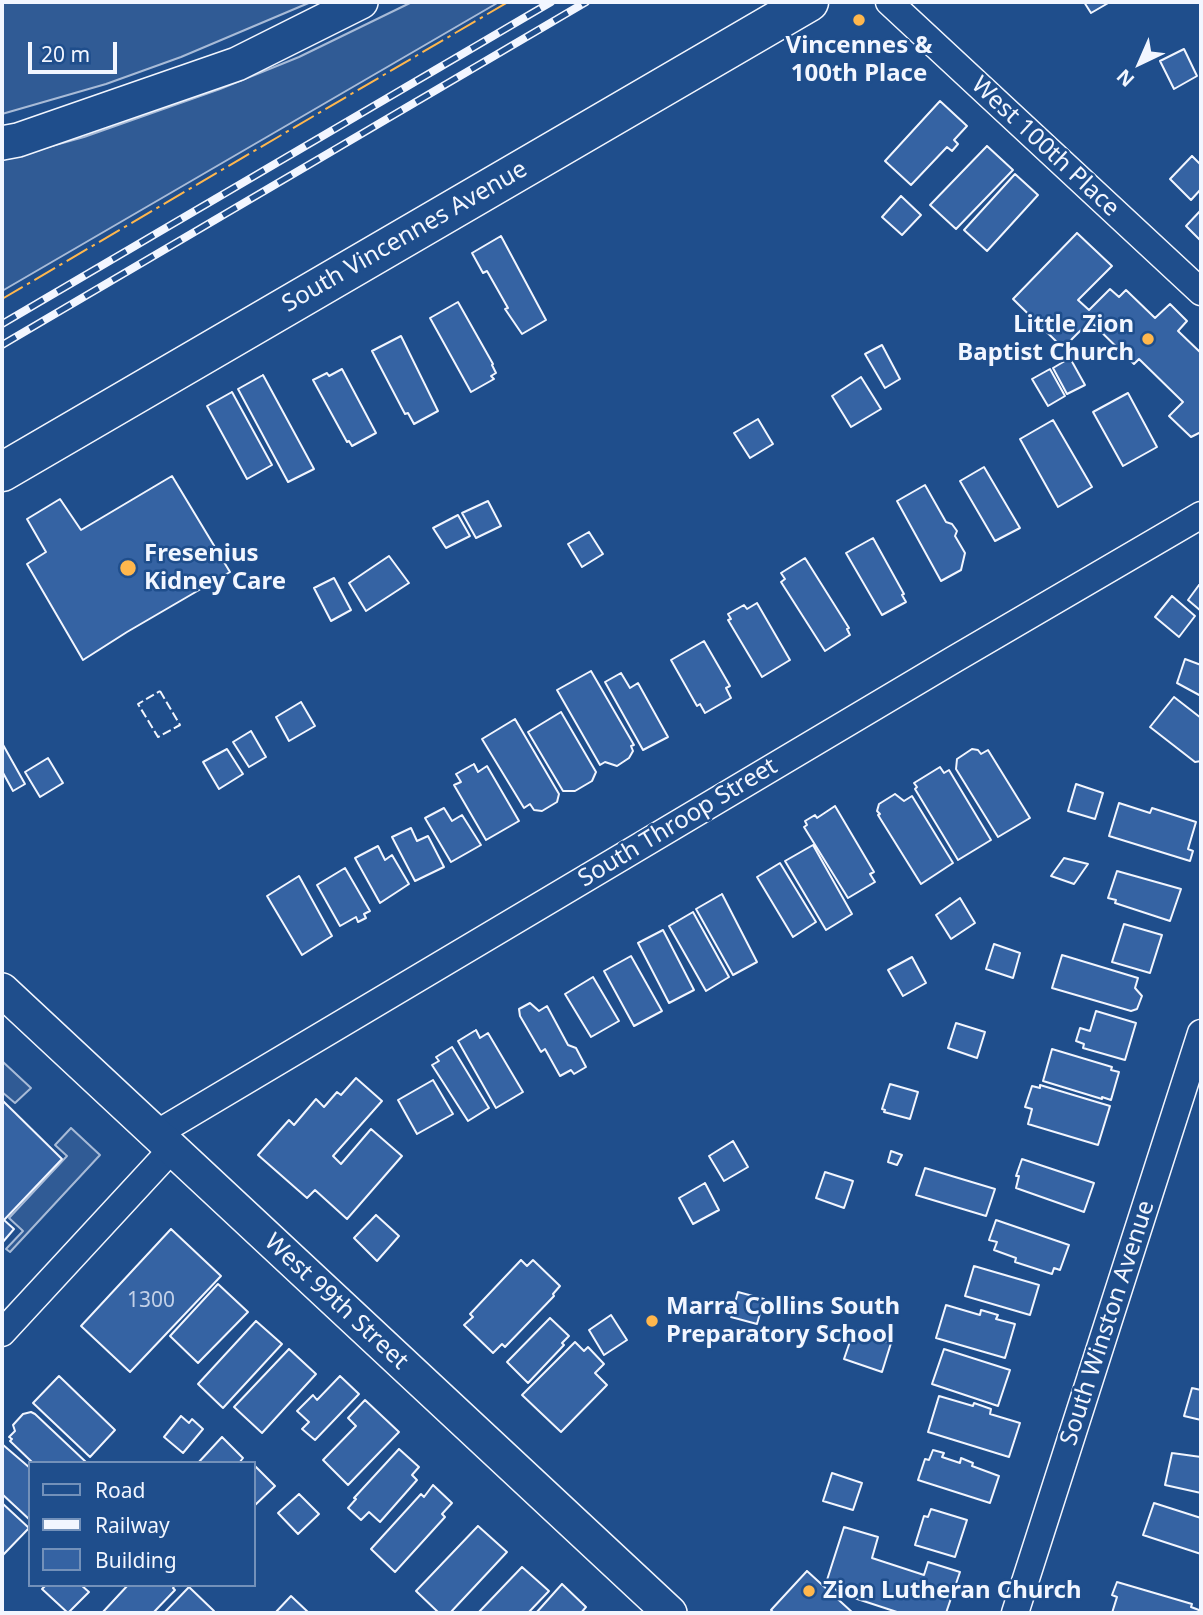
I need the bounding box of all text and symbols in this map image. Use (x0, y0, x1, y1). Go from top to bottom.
marker: Vincennes & 100th Place (851, 12, 867, 28)
scale bar (32, 28, 121, 72)
north arrow (1105, 28, 1175, 98)
place label: Vincennes & 100th Place (786, 32, 932, 88)
text: 20 m (41, 40, 90, 68)
text: N (1111, 63, 1140, 93)
street label: West 100th Place (965, 71, 1125, 223)
street label: South Vincennes Avenue (277, 155, 533, 319)
place label: Little Zion Baptist Church (957, 311, 1134, 367)
marker: Little Zion Baptist Church (1140, 331, 1156, 347)
place label: Fresenius Kidney Care (144, 540, 286, 596)
marker: Fresenius Kidney Care (118, 558, 138, 578)
street label: South Throop Street (573, 752, 783, 894)
street label: South Winston Avenue (1055, 1197, 1161, 1449)
street label: West 99th Street (258, 1228, 414, 1376)
house number: 1300 (127, 1288, 175, 1314)
place label: Marra Collins South Preparatory School (666, 1293, 900, 1349)
marker: Marra Collins South Preparatory School (644, 1313, 660, 1329)
legend (28, 1461, 256, 1587)
text: Road (95, 1476, 145, 1504)
text: Railway (95, 1511, 170, 1539)
text: Building (95, 1546, 177, 1574)
place label: Zion Lutheran Church (823, 1577, 1082, 1605)
marker: Zion Lutheran Church (801, 1583, 817, 1599)

